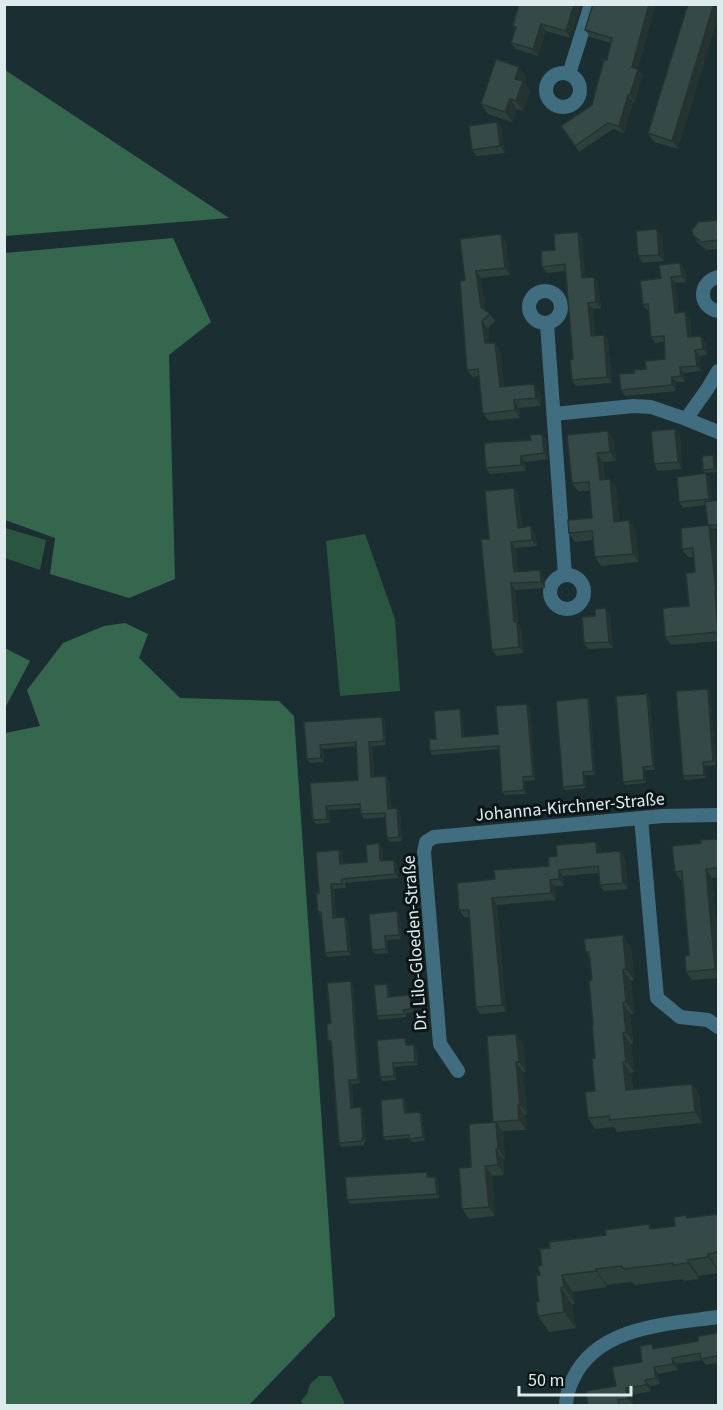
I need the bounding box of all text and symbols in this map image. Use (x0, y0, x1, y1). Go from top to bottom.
street label: Johanna-Kirchner-Straße (474, 786, 666, 828)
street label: Dr. Lilo-Gloeden-Straße (396, 855, 434, 1031)
scale bar (519, 1359, 632, 1397)
text: 50 m (528, 1368, 564, 1393)

